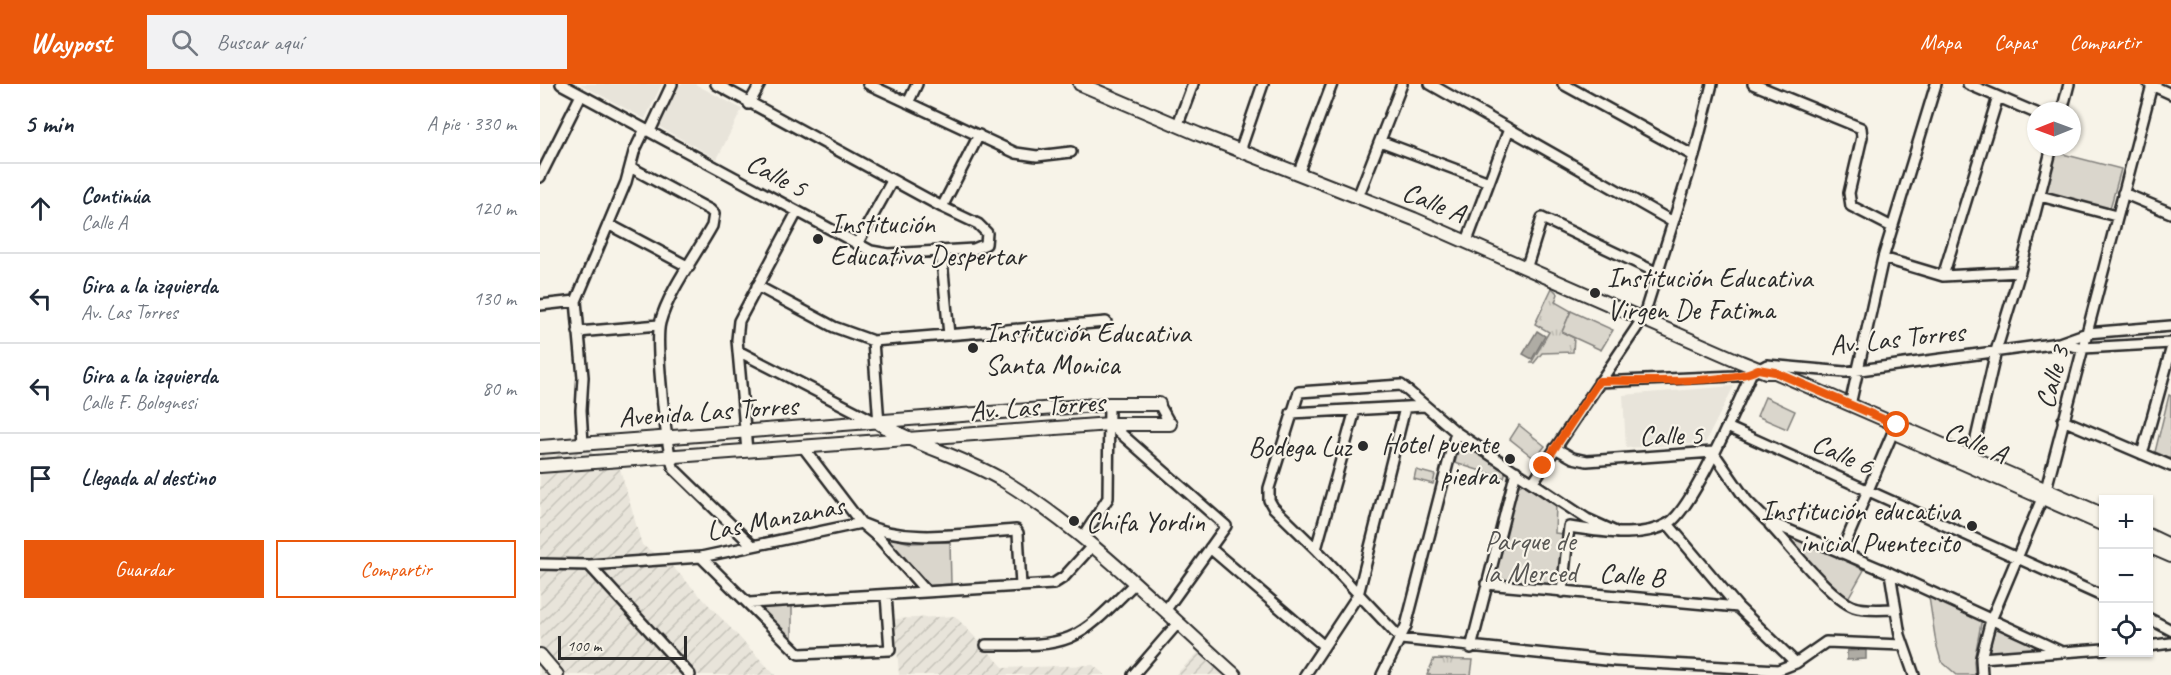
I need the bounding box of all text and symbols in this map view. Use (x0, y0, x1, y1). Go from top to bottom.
search box (147, 15, 567, 69)
text: Waypost (30, 25, 111, 60)
icon: search (168, 26, 201, 59)
text: Buscar aquí (216, 28, 303, 56)
text: Mapa (1920, 29, 1961, 55)
text: Capas (1994, 29, 2037, 55)
text: Compartir (2070, 29, 2141, 55)
north arrow (2027, 102, 2081, 156)
text: 5 min (24, 107, 73, 140)
text: A pie · 330 m (427, 111, 516, 136)
street label: Calle 5 (741, 145, 814, 206)
street label: Calle A (1397, 174, 1472, 231)
text: Continúa (81, 182, 149, 210)
icon: ahead (24, 192, 57, 225)
text: 120 m (473, 196, 516, 221)
place label: Institución Educativa Despertar (830, 206, 1028, 273)
text: Calle A (81, 210, 127, 235)
marker: Institución Educativa Despertar (811, 232, 825, 246)
place label: Institución Educativa Virgen De Fatima (1607, 260, 1814, 327)
text: Gira a la izquierda (81, 272, 218, 300)
icon: left (24, 282, 57, 315)
text: 130 m (473, 286, 516, 311)
marker: Institución Educativa Virgen De Fatima (1588, 286, 1602, 300)
text: Av. Las Torres (81, 300, 178, 325)
street label: Av. Las Torres (1828, 313, 1969, 362)
place label: Institución Educativa Santa Monica (985, 315, 1192, 382)
street label: Calle 3 (2027, 340, 2078, 412)
marker: Institución Educativa Santa Monica (966, 341, 980, 355)
text: Gira a la izquierda (81, 362, 218, 390)
icon: left (24, 372, 57, 405)
text: 80 m (482, 376, 516, 401)
street label: Av. Las Torres (968, 384, 1108, 428)
street label: Avenida Las Torres (617, 387, 801, 435)
text: Calle F. Bolognesi (81, 390, 196, 415)
route start (1883, 411, 1909, 437)
street label: Calle A (1939, 413, 2015, 472)
street label: Calle 5 (1639, 417, 1704, 453)
street label: Calle 6 (1807, 425, 1880, 483)
place label: Hotel puente piedra (1381, 426, 1501, 493)
place label: Bodega Luz (1248, 429, 1353, 464)
marker: Bodega Luz (1356, 439, 1370, 453)
marker: Hotel puente piedra (1503, 452, 1517, 466)
route end (1529, 452, 1555, 478)
icon: arrive (24, 462, 57, 495)
text: Llegada al destino (81, 464, 215, 492)
street label: Las Manzanas (703, 487, 849, 548)
place label: Institución educativa inicial Puentecito (1761, 493, 1962, 560)
map controls (2099, 495, 2153, 657)
button: + (2099, 495, 2153, 549)
place label: Chifa Yordin (1086, 504, 1205, 539)
marker: Chifa Yordin (1067, 514, 1081, 528)
marker: Institución educativa inicial Puentecito (1965, 519, 1979, 533)
park label: Parque de la Merced (1483, 523, 1581, 590)
button: Guardar (24, 540, 264, 598)
button: Compartir (276, 540, 516, 598)
button: − (2099, 549, 2153, 603)
street label: Calle B (1598, 555, 1669, 596)
button: locate (2099, 603, 2153, 657)
scale bar (558, 633, 687, 660)
text: 100 m (567, 636, 601, 656)

